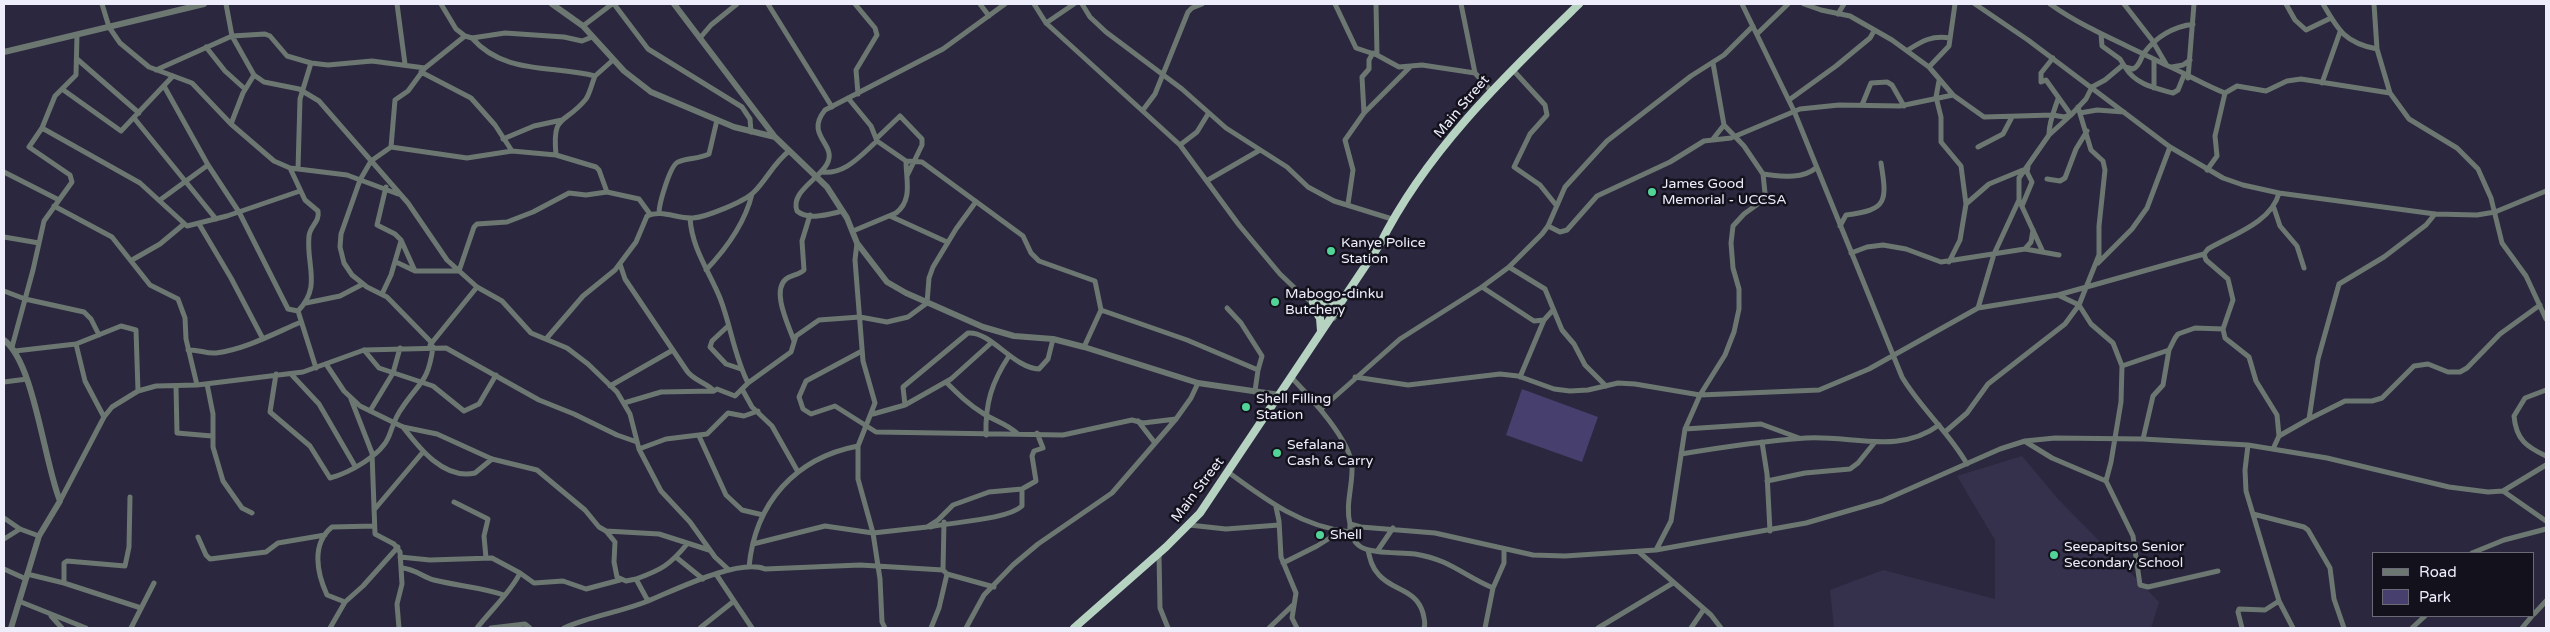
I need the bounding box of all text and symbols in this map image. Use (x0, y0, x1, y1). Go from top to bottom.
street label: Main Street (1431, 72, 1493, 142)
place label: James Good Memorial - UCCSA (1662, 176, 1787, 208)
marker: James Good Memorial - UCCSA (1646, 186, 1658, 198)
place label: Kanye Police Station (1341, 235, 1426, 268)
marker: Kanye Police Station (1325, 245, 1337, 257)
place label: Mabogo-dinku Butchery (1285, 286, 1384, 318)
marker: Mabogo-dinku Butchery (1269, 296, 1281, 308)
place label: Shell Filling Station (1256, 391, 1331, 424)
marker: Shell Filling Station (1240, 401, 1252, 413)
place label: Sefalana Cash & Carry (1287, 437, 1373, 470)
marker: Sefalana Cash & Carry (1271, 447, 1283, 459)
street label: Main Street (1168, 454, 1228, 526)
place label: Shell (1330, 527, 1362, 543)
marker: Shell (1314, 529, 1326, 541)
place label: Seepapitso Senior Secondary School (2064, 539, 2184, 572)
marker: Seepapitso Senior Secondary School (2048, 549, 2060, 561)
legend (2372, 552, 2535, 617)
text: Road (2419, 563, 2457, 581)
text: Park (2419, 588, 2451, 606)

